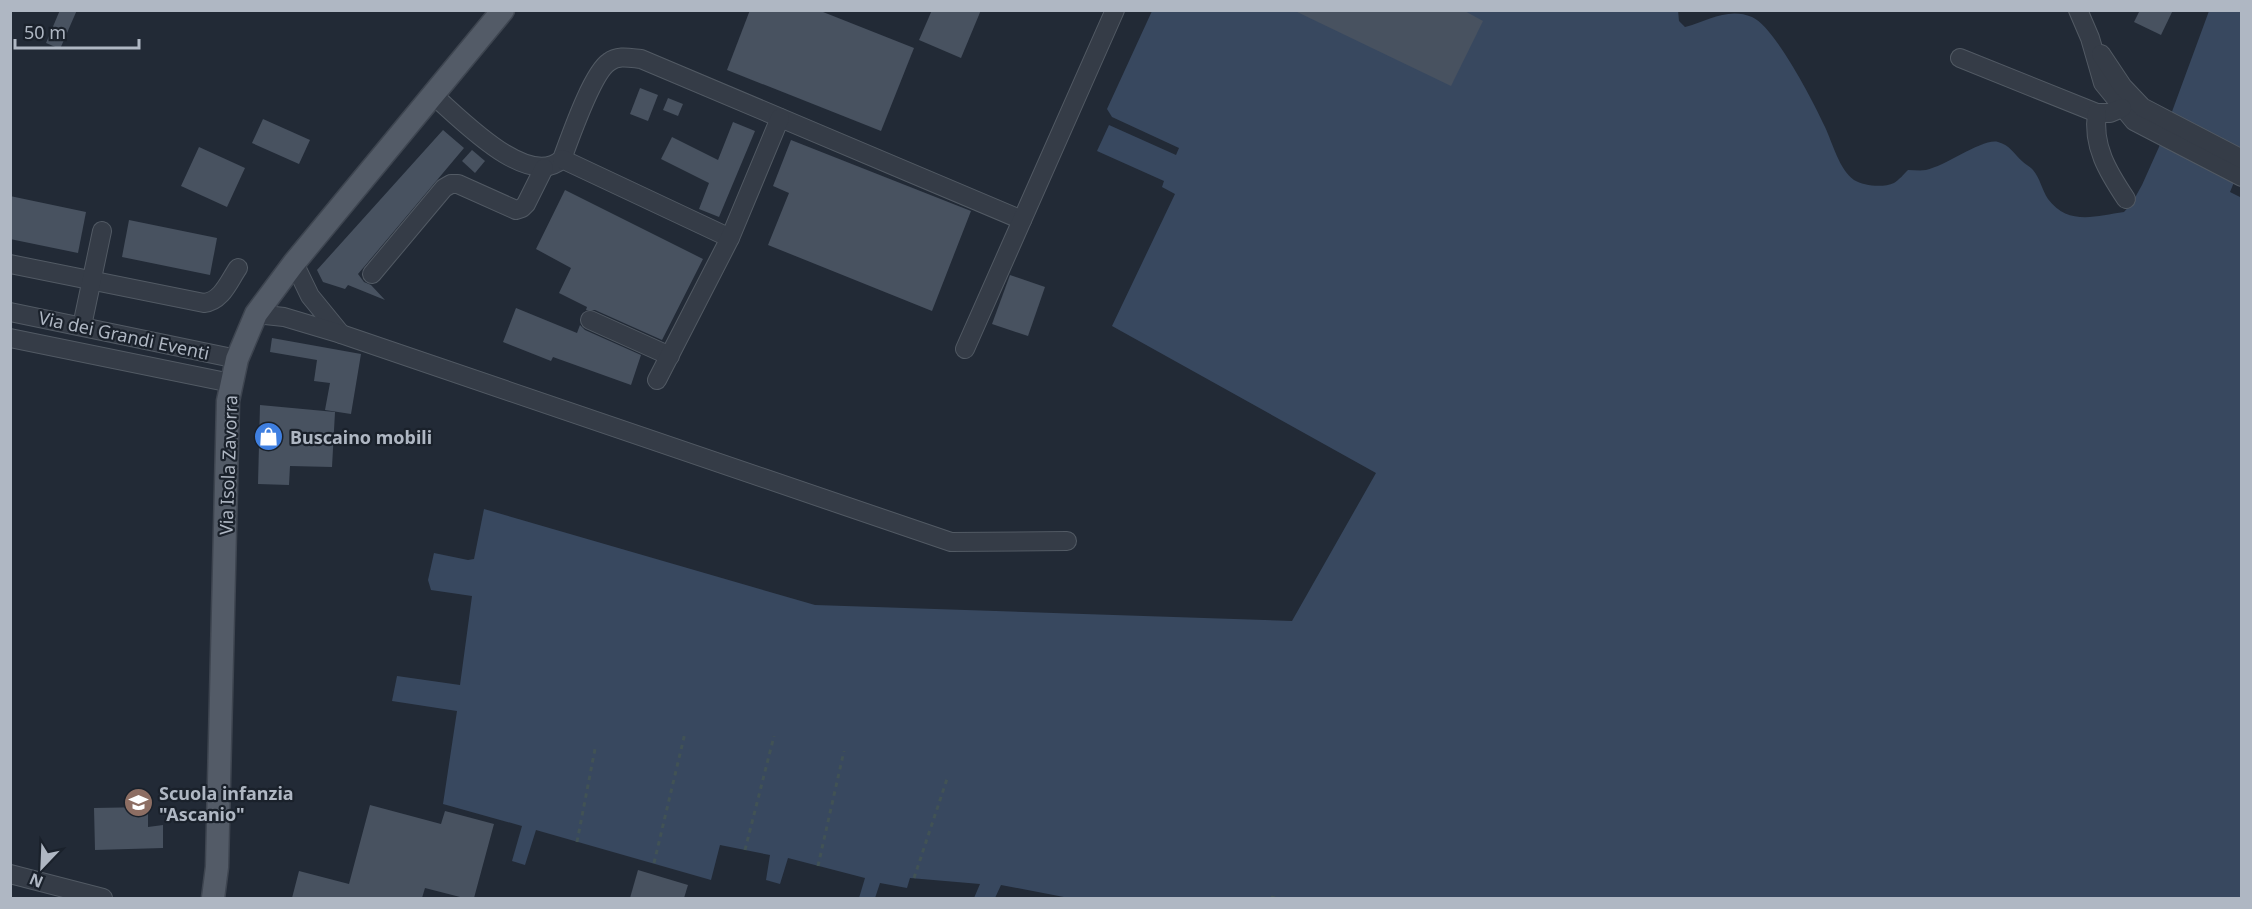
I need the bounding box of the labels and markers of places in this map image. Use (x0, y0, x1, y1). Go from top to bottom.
shop icon: Buscaino mobili (253, 421, 285, 453)
place label: Buscaino mobili (290, 425, 432, 449)
place label: Scuola infanzia "Ascanio" (159, 781, 294, 826)
school or university icon: Scuola infanzia "Ascanio" (122, 787, 154, 819)

